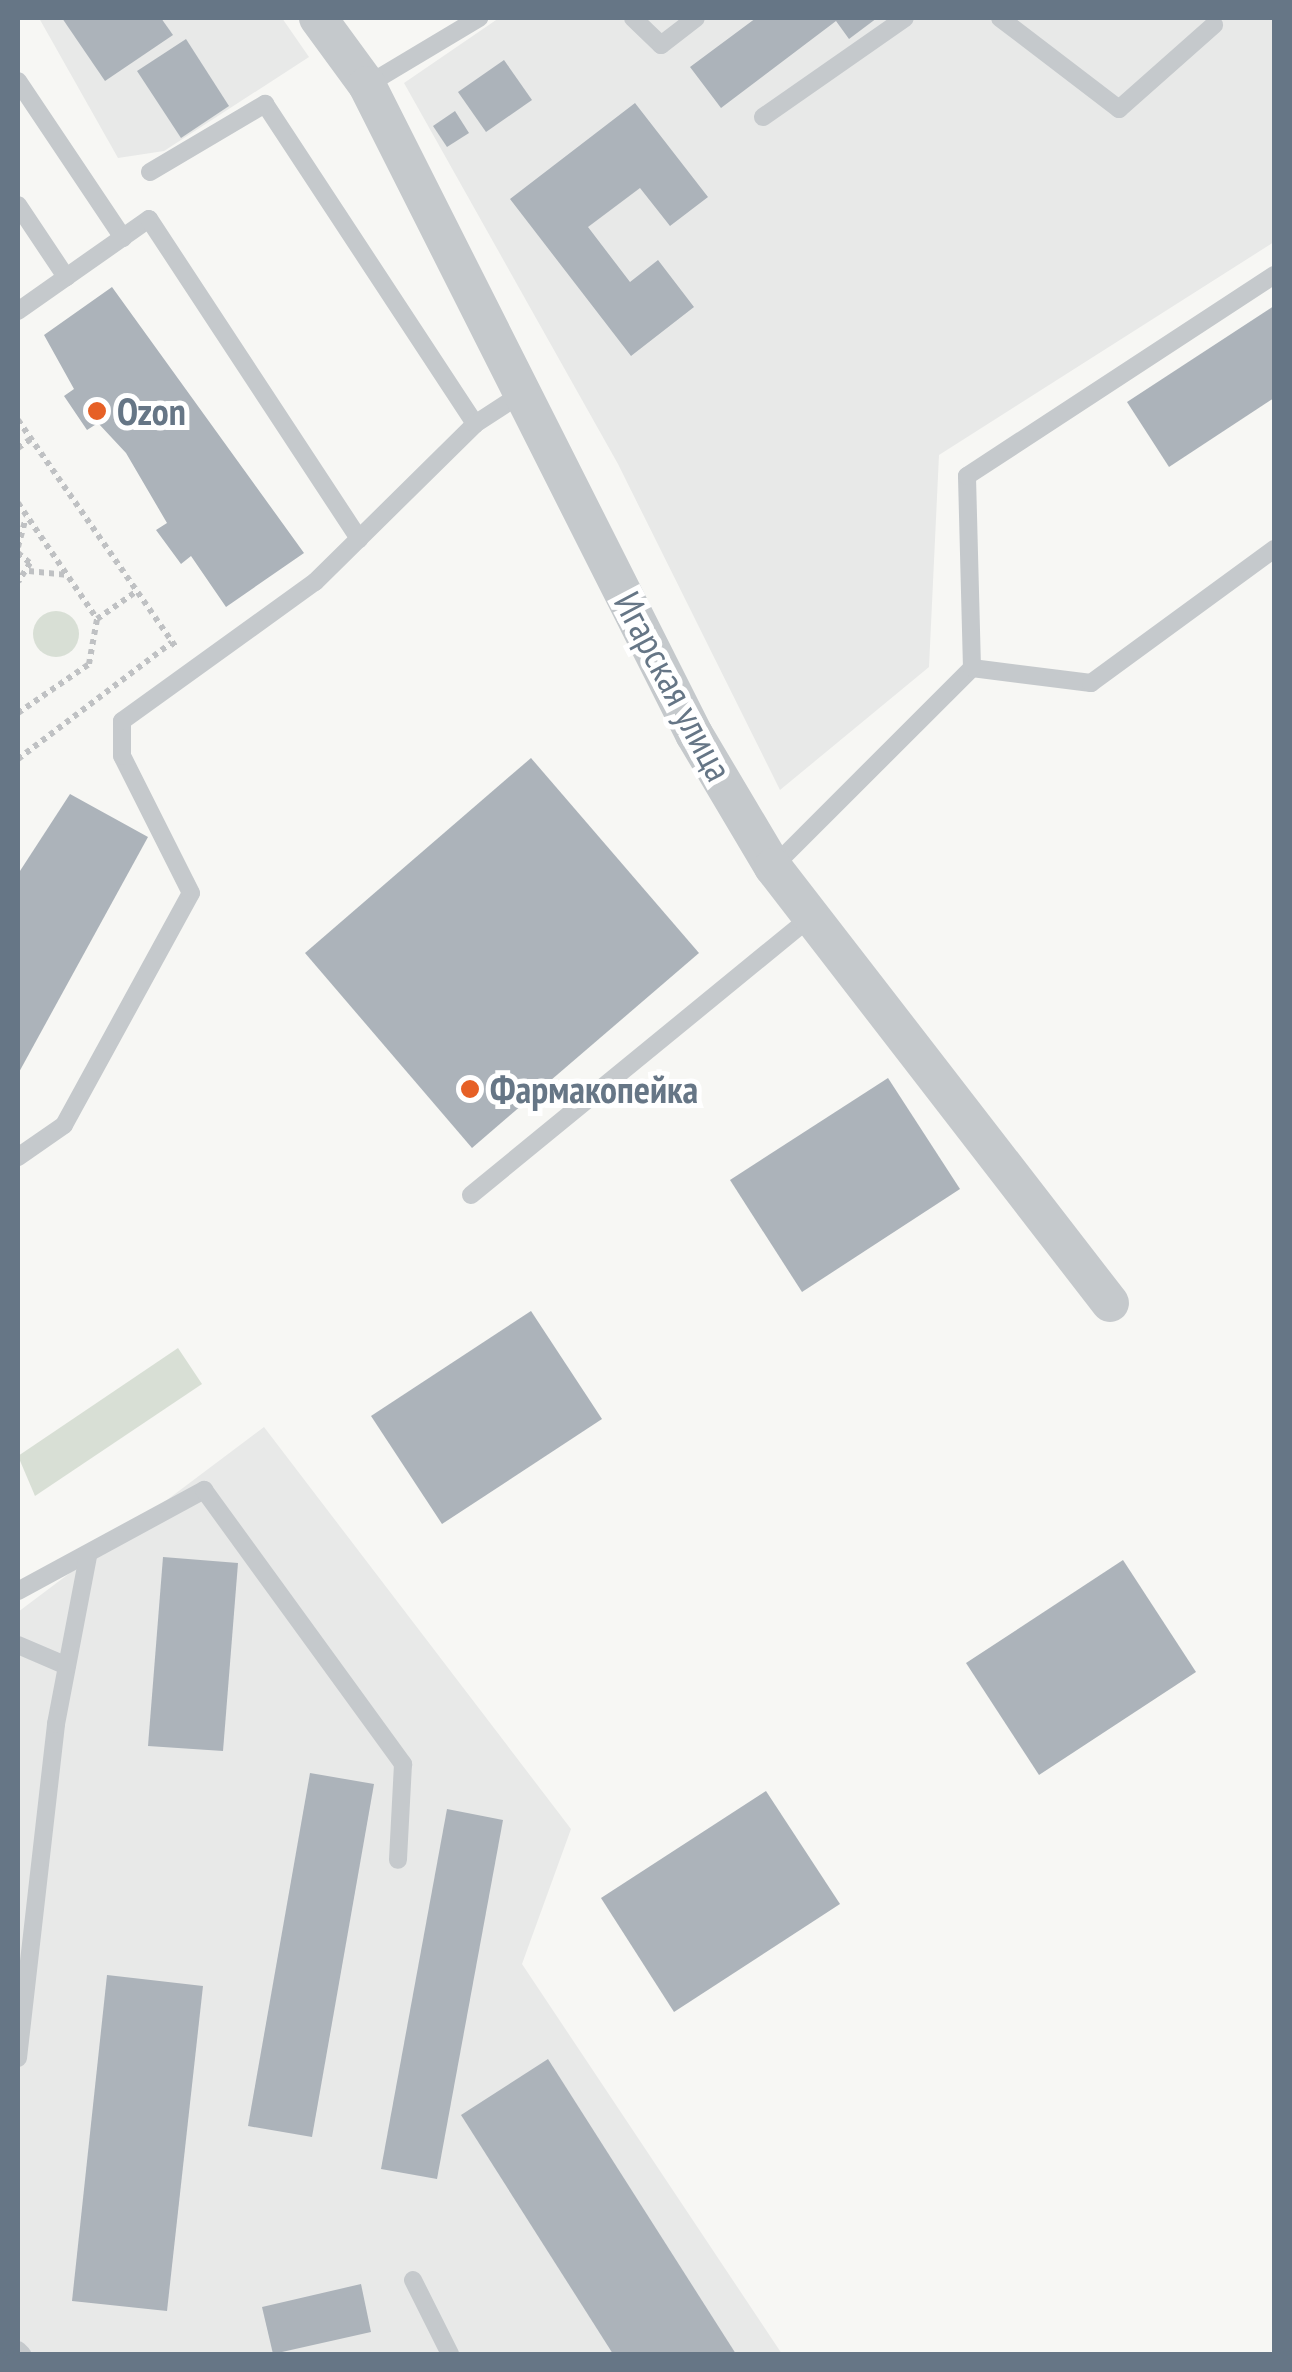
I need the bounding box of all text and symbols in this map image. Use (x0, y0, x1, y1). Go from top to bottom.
place label: Ozon (117, 388, 186, 434)
marker: Ozon (86, 400, 108, 422)
street label: Игарская улица (605, 584, 743, 788)
place label: Фармакопейка (490, 1066, 698, 1112)
marker: Фармакопейка (459, 1078, 481, 1100)

